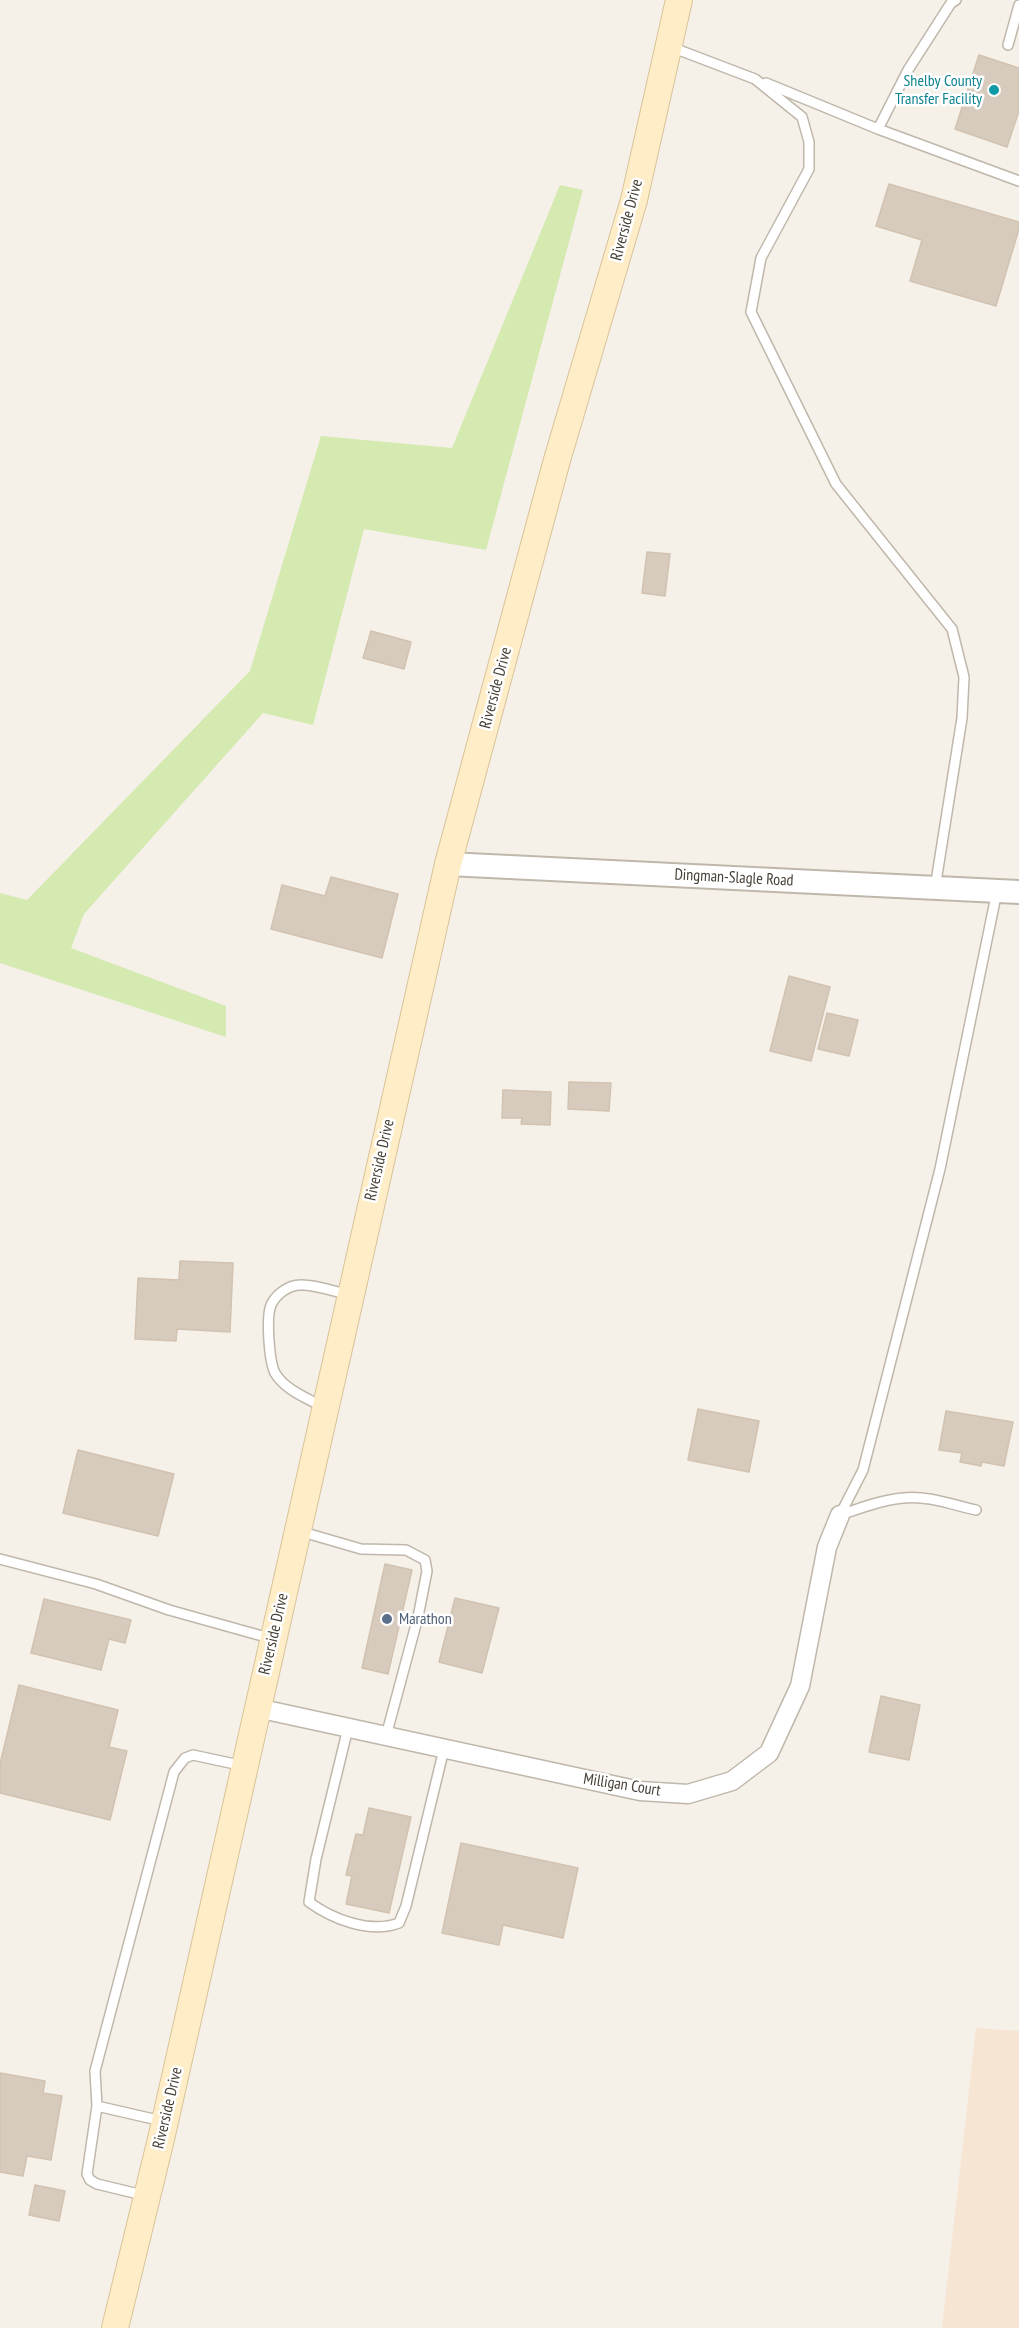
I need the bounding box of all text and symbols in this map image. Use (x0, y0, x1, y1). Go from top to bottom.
place label: Shelby County Transfer Facility (895, 71, 982, 109)
marker: Shelby County Transfer Facility (987, 83, 1001, 97)
street label: Riverside Drive (607, 177, 647, 263)
street label: Riverside Drive (476, 645, 516, 731)
street label: Dingman-Slagle Road (674, 865, 794, 891)
street label: Riverside Drive (361, 1117, 399, 1203)
street label: Riverside Drive (255, 1591, 293, 1677)
place label: Marathon (399, 1609, 452, 1629)
marker: Marathon (380, 1612, 394, 1626)
street label: Milligan Court (582, 1769, 662, 1801)
street label: Riverside Drive (149, 2065, 187, 2151)

